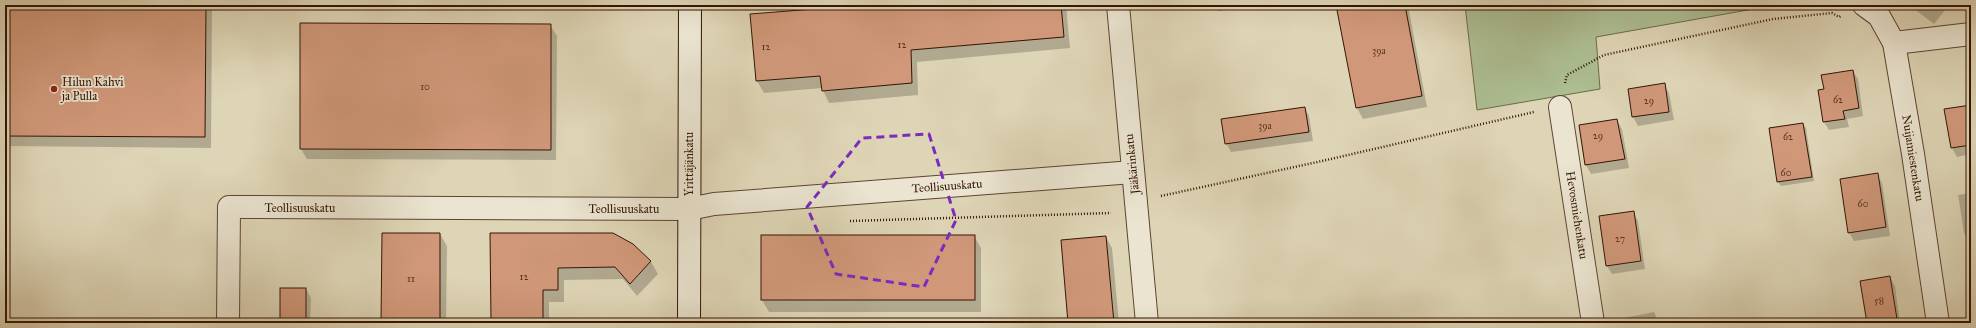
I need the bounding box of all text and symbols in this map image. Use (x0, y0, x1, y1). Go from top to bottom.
house number: 12 (898, 39, 907, 51)
house number: 12 (762, 41, 771, 53)
house number: 39a (1372, 45, 1387, 57)
place label: Hilun Kahvi ja Pulla (60, 75, 124, 103)
house number: 10 (420, 81, 430, 93)
marker: Hilun Kahvi ja Pulla (49, 84, 59, 94)
house number: 62 (1833, 94, 1843, 106)
house number: 29 (1644, 95, 1654, 107)
street label: Nuijamiestenkatu (1899, 114, 1927, 203)
house number: 39a (1258, 120, 1273, 132)
house number: 29 (1593, 130, 1603, 142)
street label: Yrittäjänkatu (682, 131, 696, 196)
house number: 62 (1783, 131, 1793, 143)
street label: Jääkärinkatu (1122, 132, 1143, 197)
house number: 60 (1781, 167, 1792, 179)
street label: Hevosmiehenkatu (1563, 170, 1591, 261)
street label: Teollisuuskatu (911, 177, 983, 195)
house number: 60 (1858, 198, 1869, 210)
street label: Teollisuuskatu (265, 201, 336, 215)
street label: Teollisuuskatu (589, 202, 660, 216)
house number: 27 (1615, 233, 1625, 245)
house number: 12 (520, 271, 529, 283)
house number: 11 (407, 273, 415, 285)
house number: 58 (1874, 295, 1884, 307)

